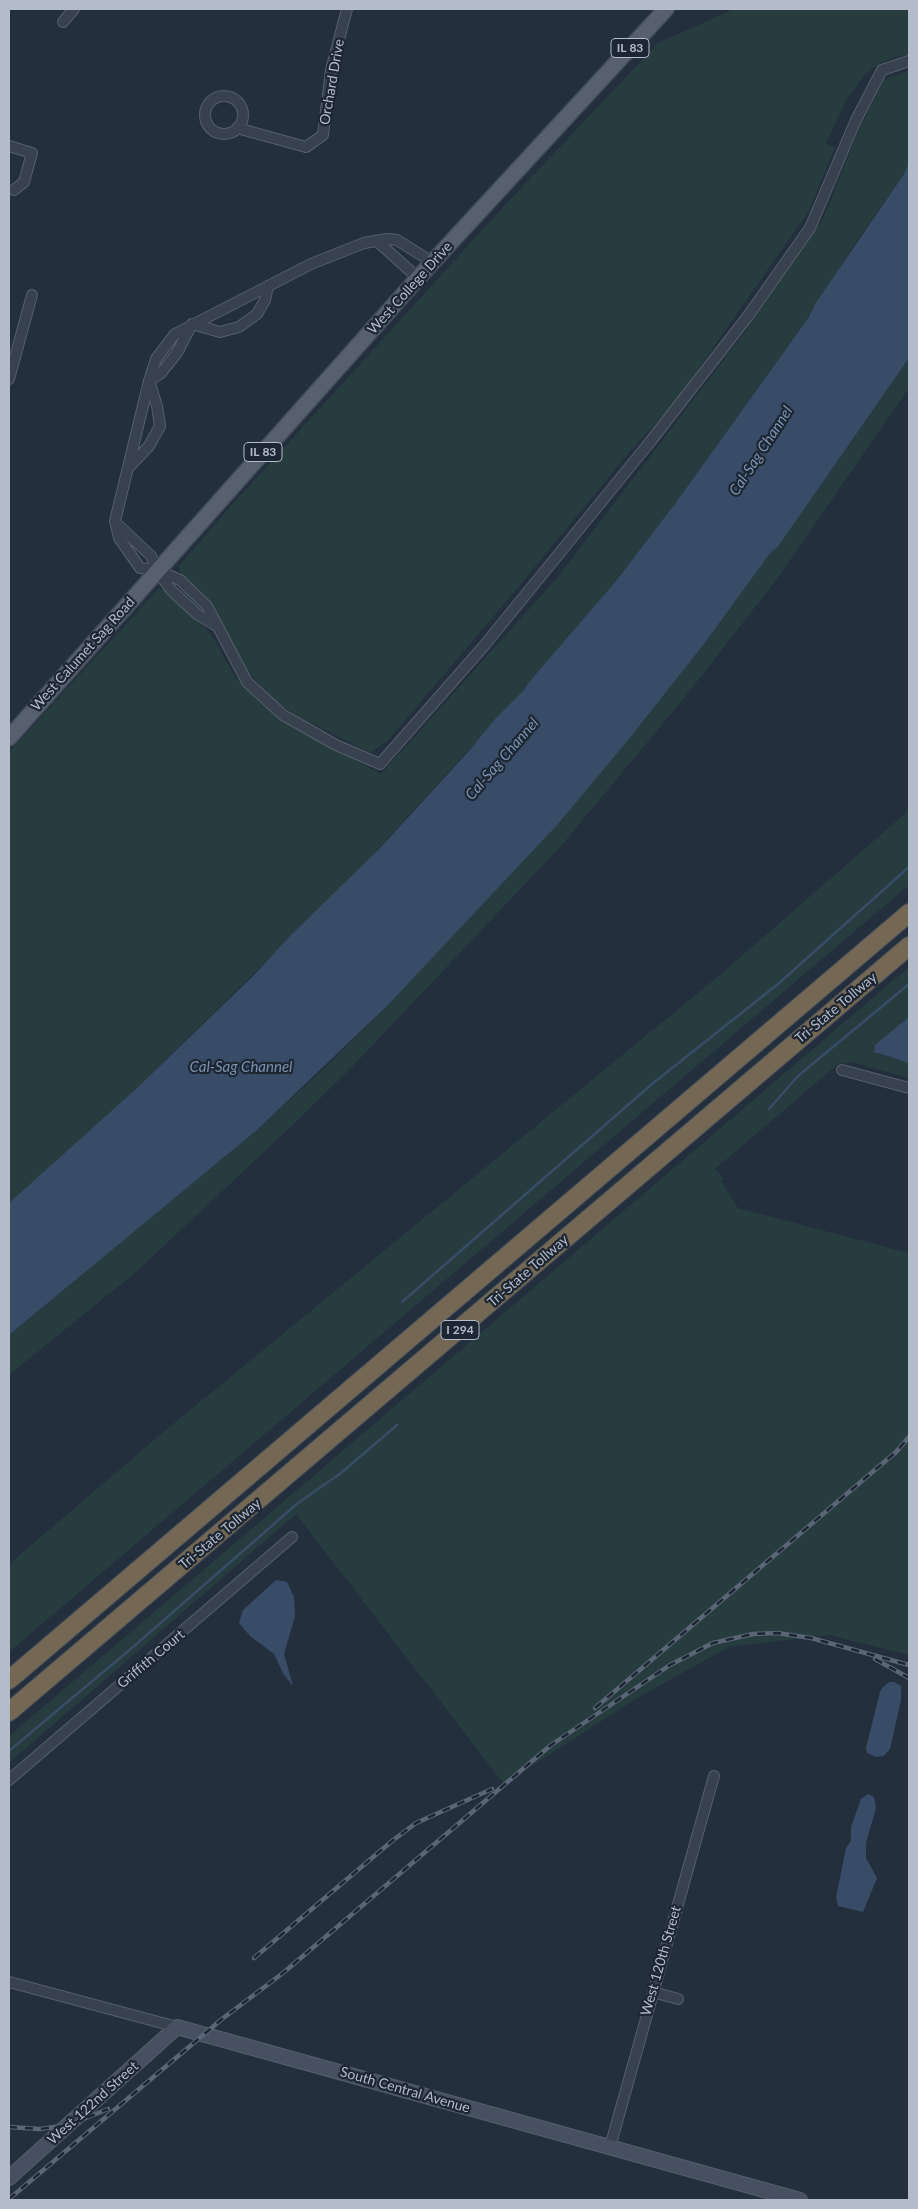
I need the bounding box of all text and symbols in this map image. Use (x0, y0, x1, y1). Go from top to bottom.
street label: Orchard Drive (316, 38, 348, 126)
road number: IL 83 (611, 38, 649, 58)
street label: West College Drive (364, 238, 456, 338)
water label: Cal-Sag Channel (725, 403, 797, 499)
road number: IL 83 (244, 442, 282, 462)
street label: West Calumet Sag Road (28, 594, 138, 714)
water label: Cal-Sag Channel (461, 714, 543, 804)
street label: Tri-State Tollway (792, 969, 880, 1047)
water label: Cal-Sag Channel (190, 1058, 292, 1076)
street label: Tri-State Tollway (484, 1231, 572, 1311)
road number: I 294 (441, 1320, 479, 1340)
street label: Tri-State Tollway (176, 1495, 264, 1573)
street label: Griffith Court (114, 1626, 188, 1692)
street label: West 120th Street (637, 1904, 685, 2018)
street label: West 122nd Street (44, 2058, 142, 2148)
street label: South Central Avenue (338, 2063, 472, 2117)

